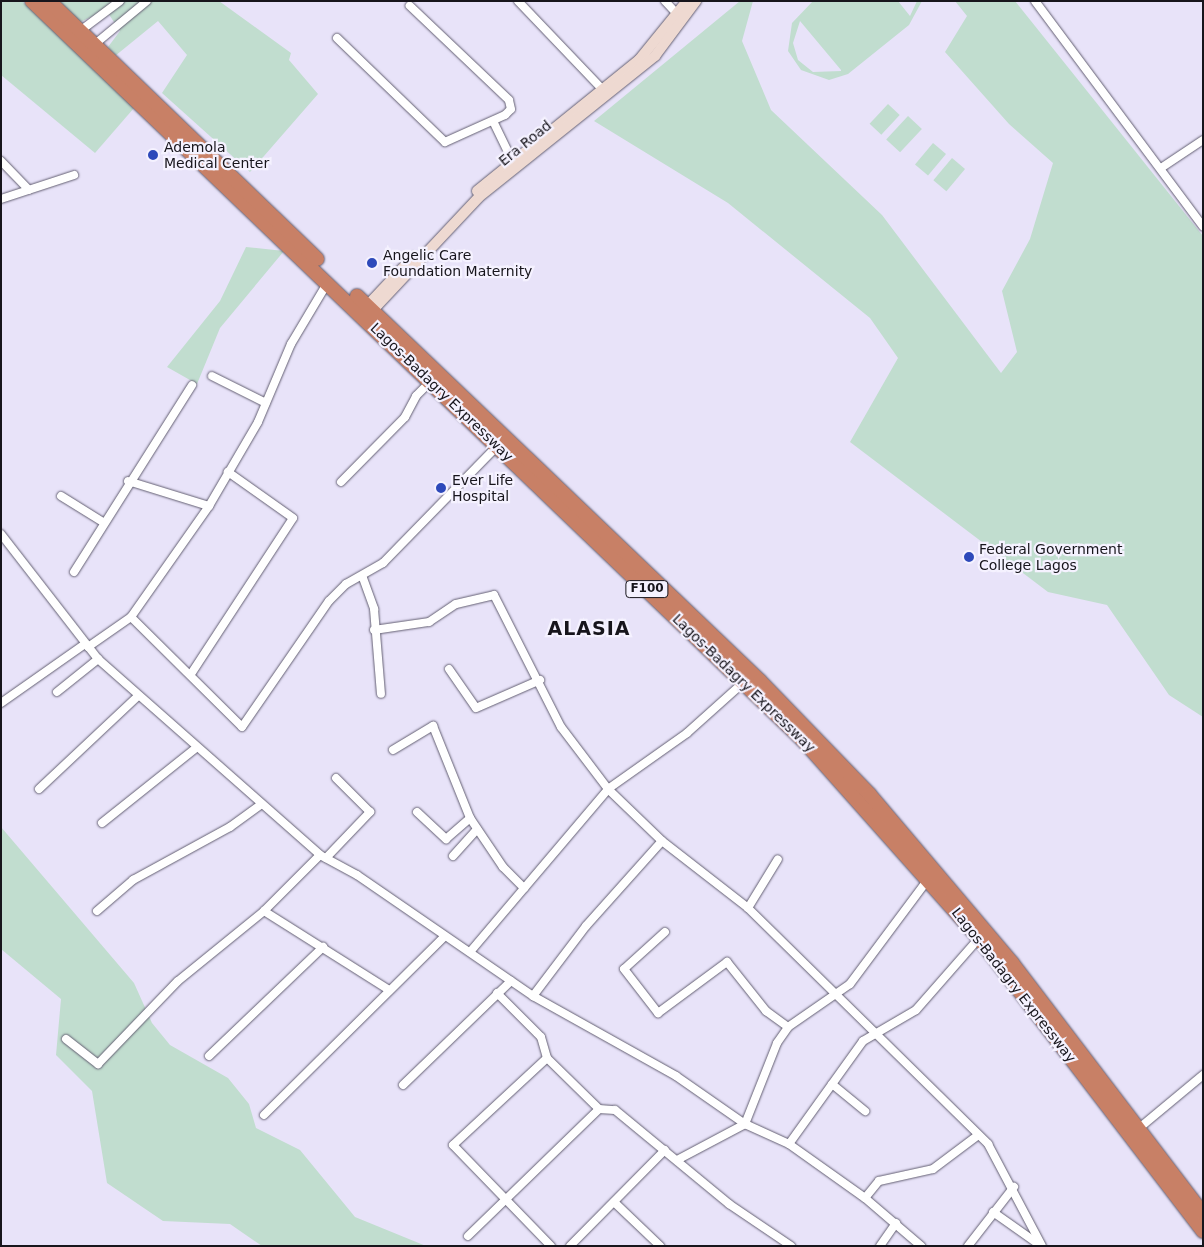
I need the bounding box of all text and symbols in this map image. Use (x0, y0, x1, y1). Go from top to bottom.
street label: Era Road (495, 117, 555, 169)
place label: Ademola Medical Center (164, 139, 269, 172)
marker: Ademola Medical Center (146, 148, 160, 162)
place label: Angelic Care Foundation Maternity (383, 247, 532, 280)
marker: Angelic Care Foundation Maternity (365, 256, 379, 270)
street label: Lagos-Badagry Expressway (367, 319, 517, 465)
place label: Ever Life Hospital (452, 472, 513, 504)
marker: Ever Life Hospital (434, 481, 448, 495)
place label: Federal Government College Lagos (979, 541, 1122, 574)
marker: Federal Government College Lagos (963, 551, 975, 563)
road number: F100 (624, 580, 670, 598)
street label: Lagos-Badagry Expressway (669, 610, 819, 756)
district label: ALASIA (547, 618, 631, 640)
street label: Lagos-Badagry Expressway (948, 904, 1080, 1066)

